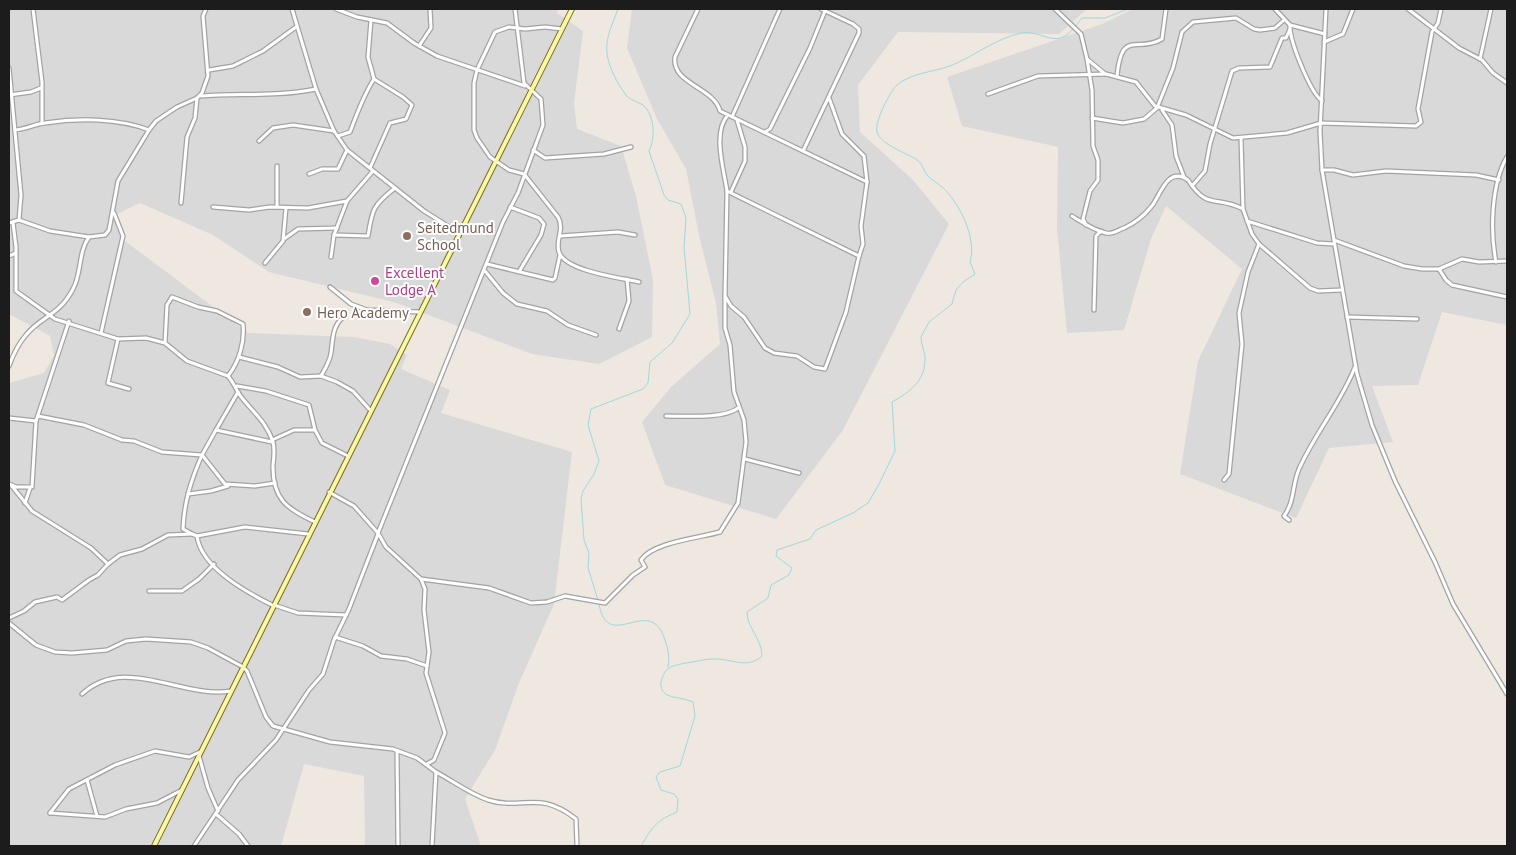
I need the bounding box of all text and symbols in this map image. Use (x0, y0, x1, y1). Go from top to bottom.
place label: Seitedmund School (417, 218, 494, 254)
marker: Seitedmund School (401, 230, 413, 242)
place label: Excellent Lodge A (385, 263, 444, 299)
marker: Excellent Lodge A (369, 275, 381, 287)
place label: Hero Academy (317, 303, 409, 322)
marker: Hero Academy (301, 306, 313, 318)

